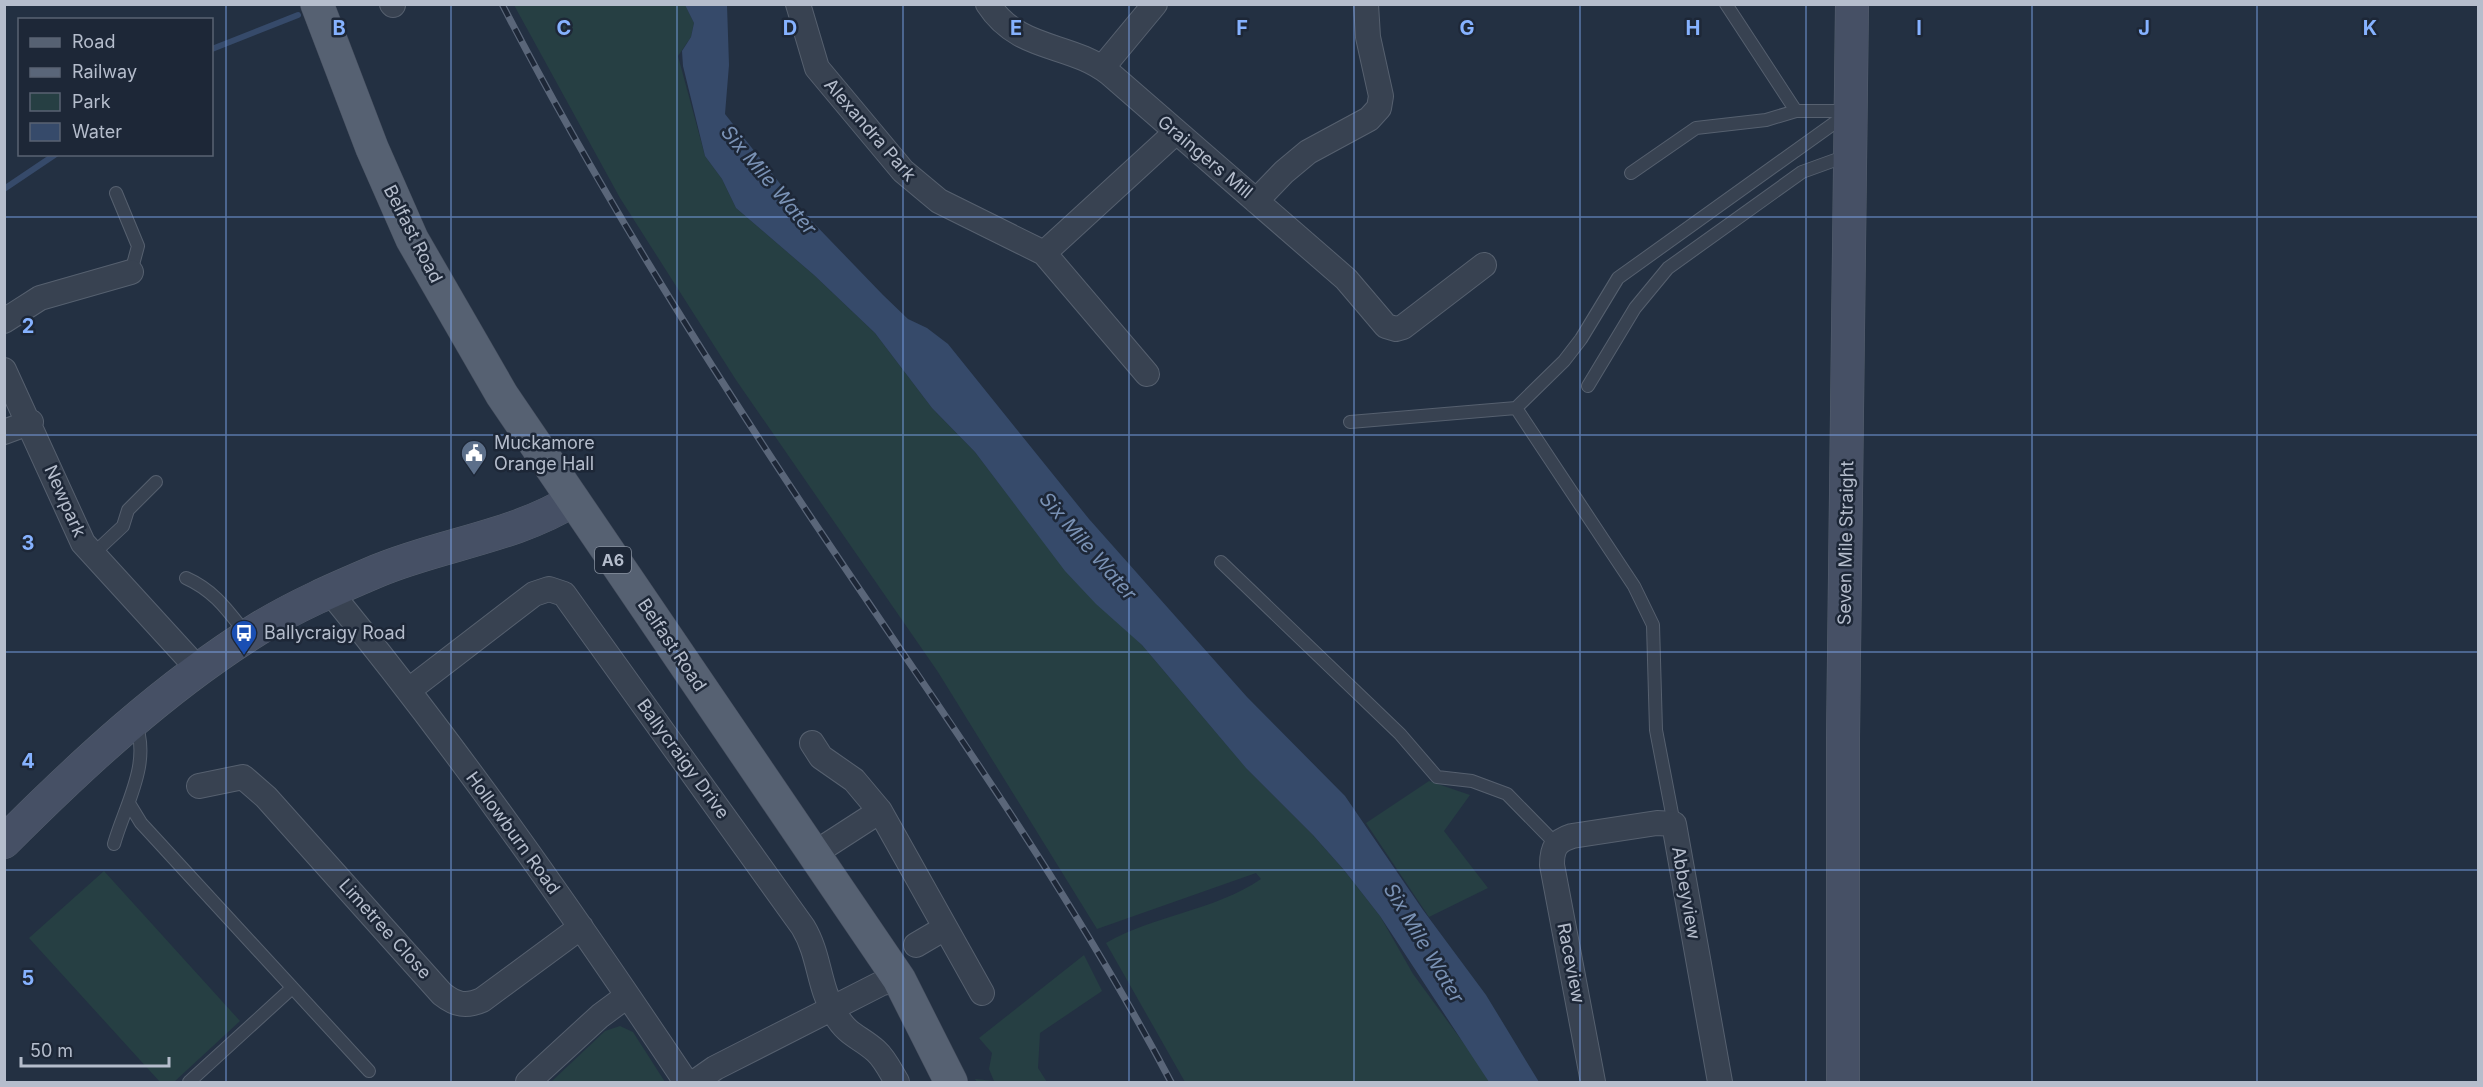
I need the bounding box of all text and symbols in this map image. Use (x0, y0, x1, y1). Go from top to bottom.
text: B (332, 16, 346, 40)
text: C (557, 16, 571, 40)
text: D (783, 16, 797, 40)
text: E (1010, 16, 1022, 40)
text: F (1236, 16, 1248, 40)
text: G (1459, 16, 1475, 40)
text: H (1686, 16, 1700, 40)
text: I (1916, 16, 1922, 40)
text: J (2138, 16, 2150, 40)
text: K (2363, 16, 2377, 40)
legend (18, 18, 213, 156)
text: Road (72, 31, 115, 52)
text: Railway (72, 61, 137, 82)
street label: Alexandra Park (820, 74, 921, 185)
text: Park (72, 91, 111, 112)
street label: Graingers Mill (1154, 111, 1257, 202)
water label: Six Mile Water (716, 120, 822, 240)
text: Water (72, 121, 122, 142)
street label: Belfast Road (380, 181, 447, 286)
text: 2 (22, 314, 34, 338)
place label: Muckamore Orange Hall (494, 432, 595, 474)
public building icon: Muckamore Orange Hall (459, 438, 489, 476)
street label: Seven Mile Straight (1834, 460, 1857, 625)
street label: Newpark (40, 461, 91, 540)
water label: Six Mile Water (1034, 487, 1142, 605)
text: 3 (22, 531, 34, 555)
road number: A6 (595, 547, 631, 573)
street label: Belfast Road (634, 594, 711, 695)
bus stop icon: Ballycraigy Road (229, 618, 259, 656)
place label: Ballycraigy Road (264, 622, 406, 643)
street label: Ballycraigy Drive (633, 695, 734, 823)
text: 4 (21, 749, 35, 773)
street label: Hollowburn Road (462, 768, 565, 898)
street label: Abbeyview (1668, 845, 1705, 941)
street label: Limetree Close (335, 874, 436, 983)
water label: Six Mile Water (1379, 879, 1469, 1008)
street label: Raceview (1553, 921, 1590, 1005)
text: 5 (22, 966, 34, 990)
scale bar (21, 1030, 170, 1068)
text: 50 m (30, 1040, 73, 1061)

